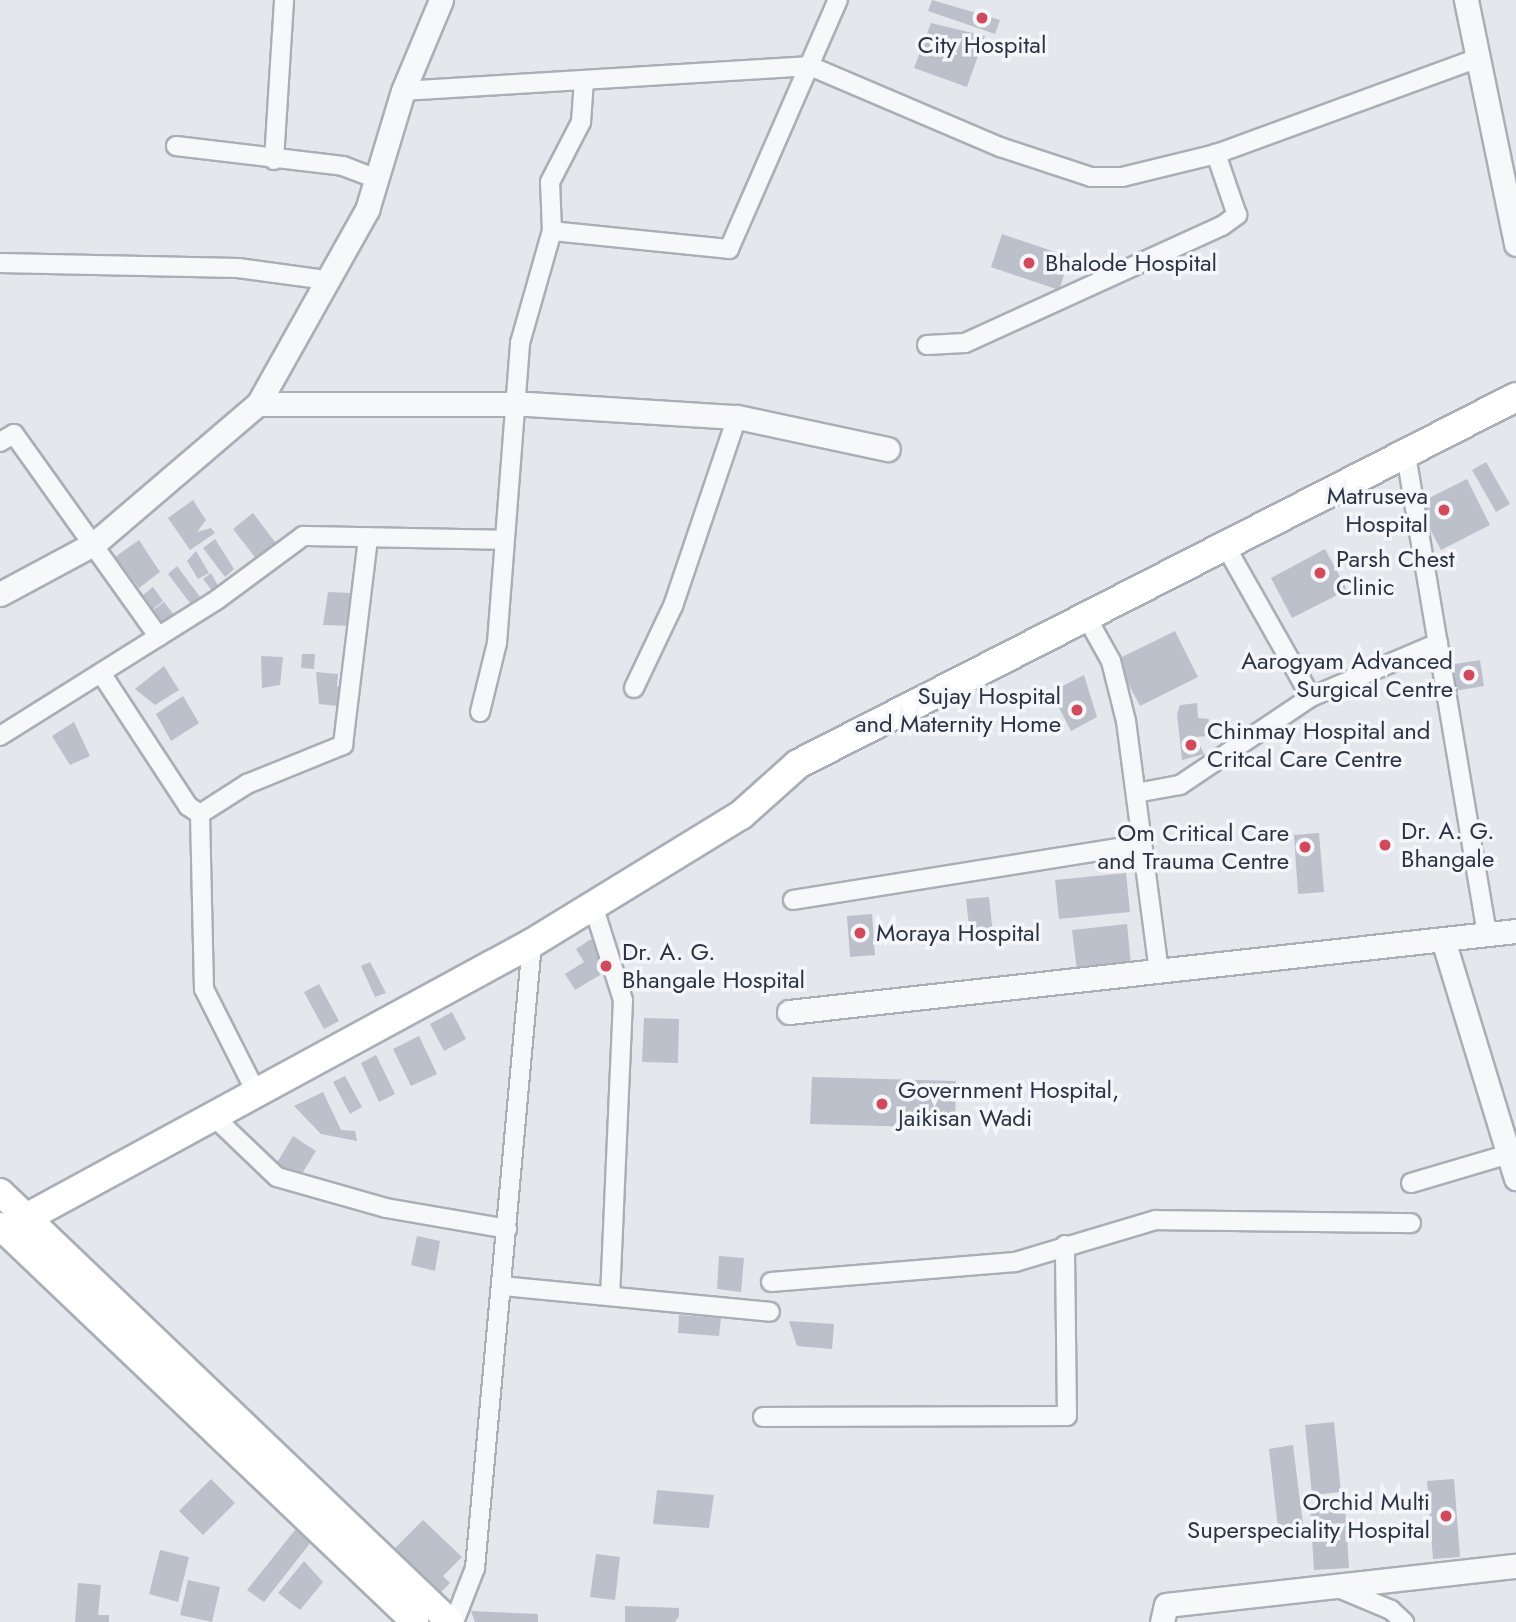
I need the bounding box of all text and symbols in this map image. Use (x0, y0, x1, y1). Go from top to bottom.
marker: City Hospital (972, 8, 992, 28)
place label: City Hospital (918, 31, 1046, 59)
place label: Bhalode Hospital (1045, 249, 1217, 277)
marker: Bhalode Hospital (1019, 253, 1039, 273)
place label: Matruseva Hospital (1327, 482, 1428, 538)
marker: Matruseva Hospital (1434, 500, 1454, 520)
place label: Parsh Chest Clinic (1336, 545, 1455, 601)
marker: Parsh Chest Clinic (1310, 563, 1330, 583)
place label: Aarogyam Advanced Surgical Centre (1241, 647, 1453, 703)
marker: Aarogyam Advanced Surgical Centre (1459, 665, 1479, 685)
place label: Sujay Hospital and Maternity Home (855, 682, 1061, 738)
marker: Sujay Hospital and Maternity Home (1067, 700, 1087, 720)
place label: Chinmay Hospital and Critcal Care Centre (1207, 717, 1430, 773)
marker: Chinmay Hospital and Critcal Care Centre (1181, 735, 1201, 755)
place label: Dr. A. G. Bhangale (1401, 817, 1495, 873)
place label: Om Critical Care and Trauma Centre (1098, 819, 1289, 875)
marker: Dr. A. G. Bhangale (1375, 835, 1395, 855)
marker: Om Critical Care and Trauma Centre (1295, 837, 1315, 857)
place label: Moraya Hospital (876, 919, 1040, 947)
marker: Moraya Hospital (850, 923, 870, 943)
place label: Dr. A. G. Bhangale Hospital (622, 938, 805, 994)
marker: Dr. A. G. Bhangale Hospital (596, 956, 616, 976)
place label: Government Hospital, Jaikisan Wadi (898, 1076, 1119, 1132)
marker: Government Hospital, Jaikisan Wadi (872, 1094, 892, 1114)
place label: Orchid Multi Superspeciality Hospital (1187, 1488, 1430, 1544)
marker: Orchid Multi Superspeciality Hospital (1436, 1506, 1456, 1526)

